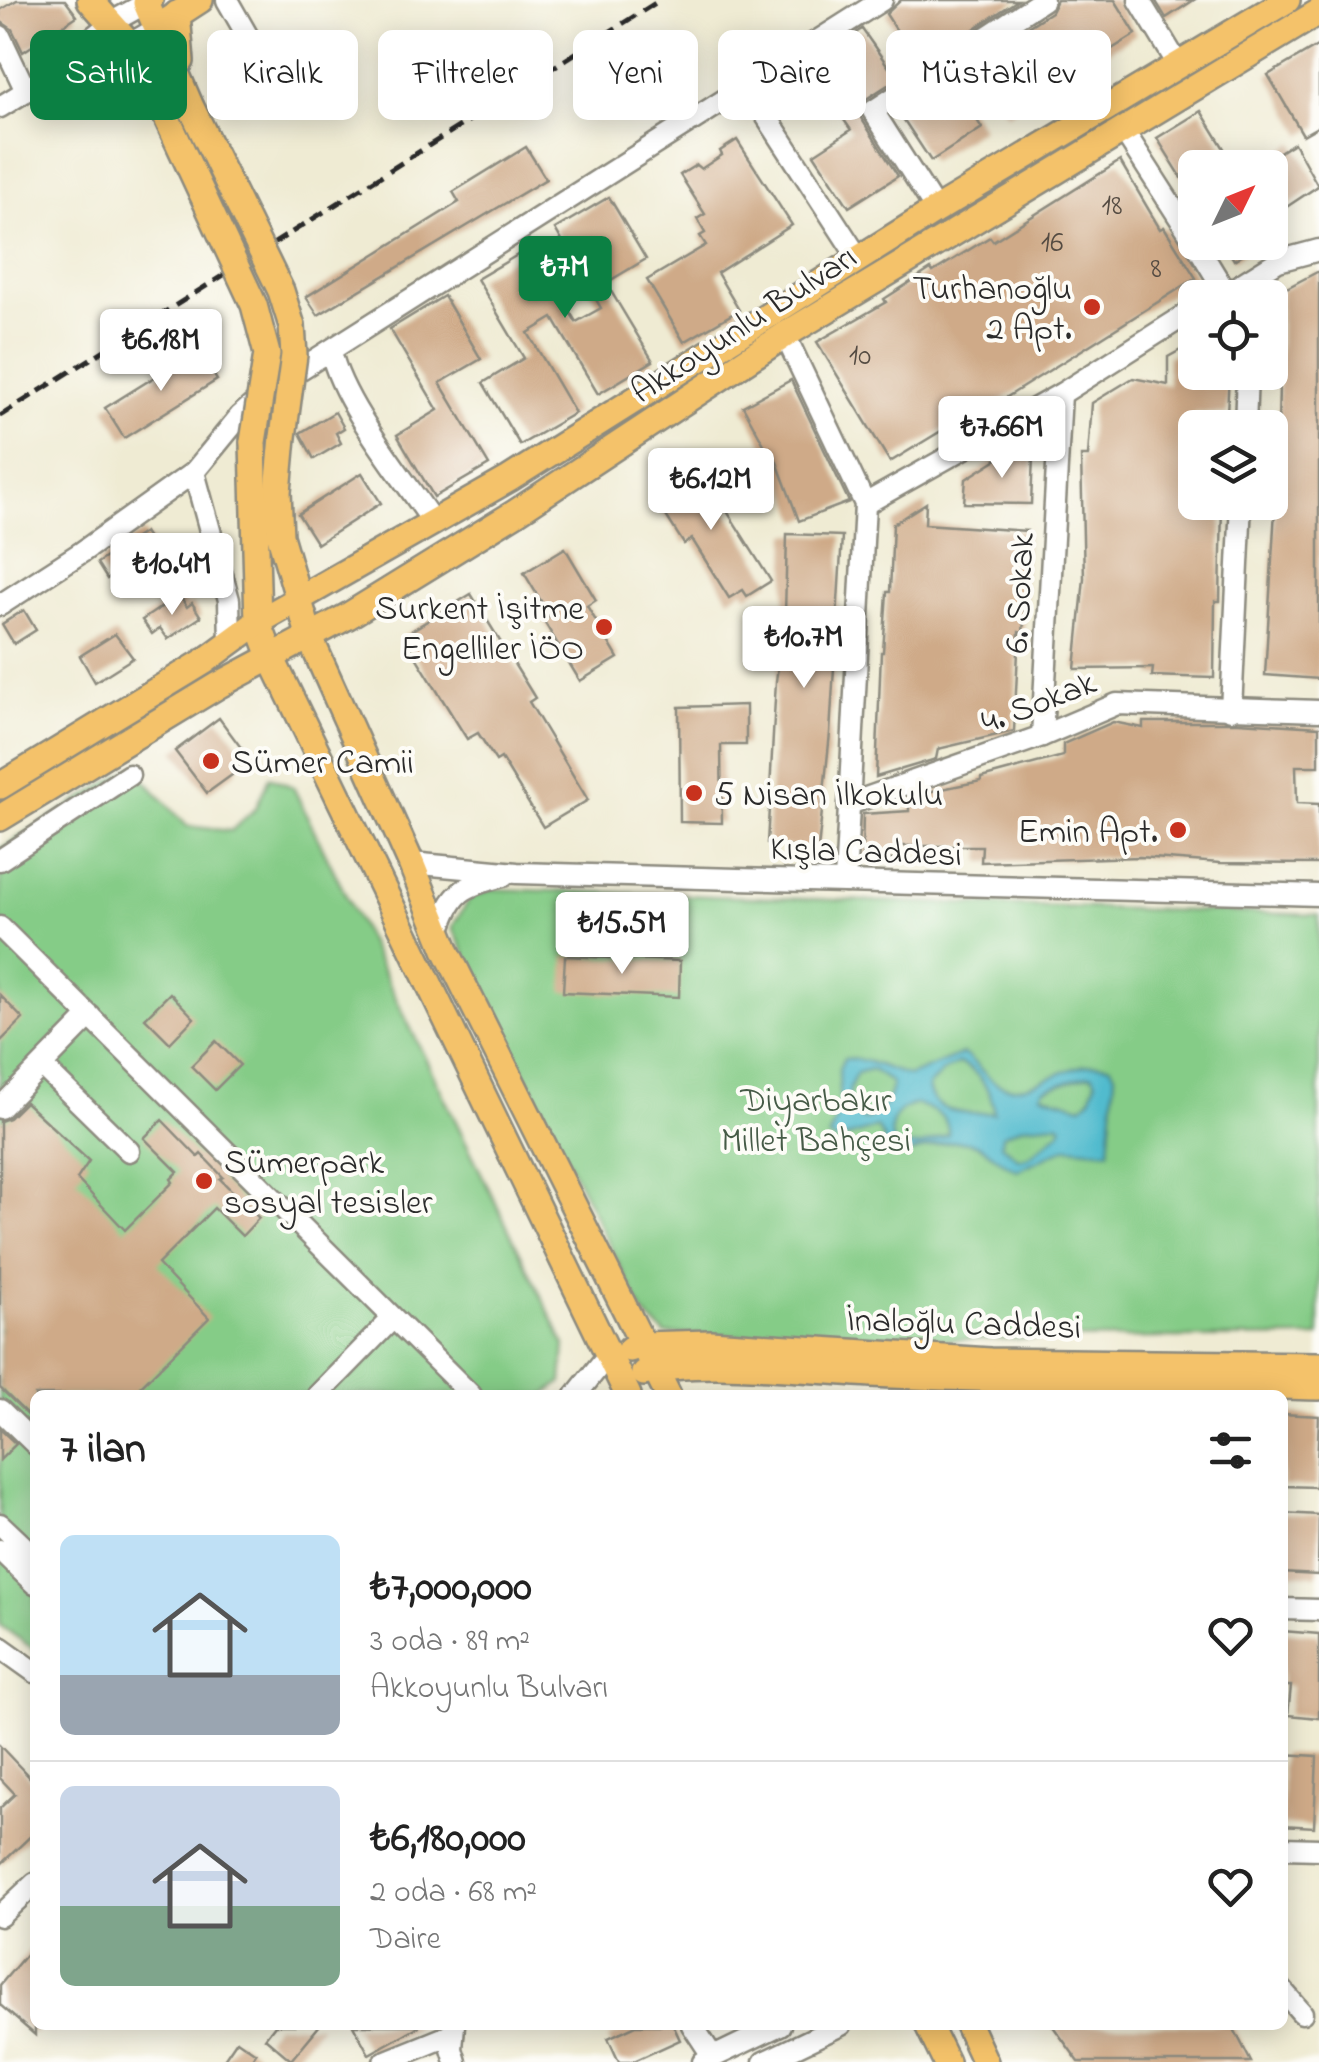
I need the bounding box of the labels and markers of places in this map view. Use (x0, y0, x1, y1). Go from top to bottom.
pin: ₺7M (517, 236, 613, 321)
place label: Turhanoğlu 2 Apt. (912, 265, 1072, 356)
marker: Turhanoğlu 2 Apt. (1081, 296, 1103, 318)
pin: ₺6.18M (80, 309, 242, 394)
pin: ₺7.66M (921, 396, 1083, 481)
pin: ₺6.12M (630, 448, 792, 533)
pin: ₺10.4M (91, 533, 253, 618)
place label: Surkent İşitme Engelliler İÖO (375, 585, 584, 676)
pin: ₺10.7M (723, 606, 885, 691)
marker: Surkent İşitme Engelliler İÖO (593, 616, 615, 638)
place label: Sümer Camii (231, 739, 414, 790)
marker: Sümer Camii (200, 750, 222, 772)
place label: 5 Nisan İlkokulu (714, 771, 943, 822)
marker: 5 Nisan İlkokulu (683, 782, 705, 804)
place label: Emin Apt. (1018, 808, 1158, 859)
marker: Emin Apt. (1167, 819, 1189, 841)
pin: ₺15.5M (541, 892, 703, 977)
place label: Sümerpark sosyal tesisler (224, 1139, 433, 1230)
marker: Sümerpark sosyal tesisler (193, 1170, 215, 1192)

